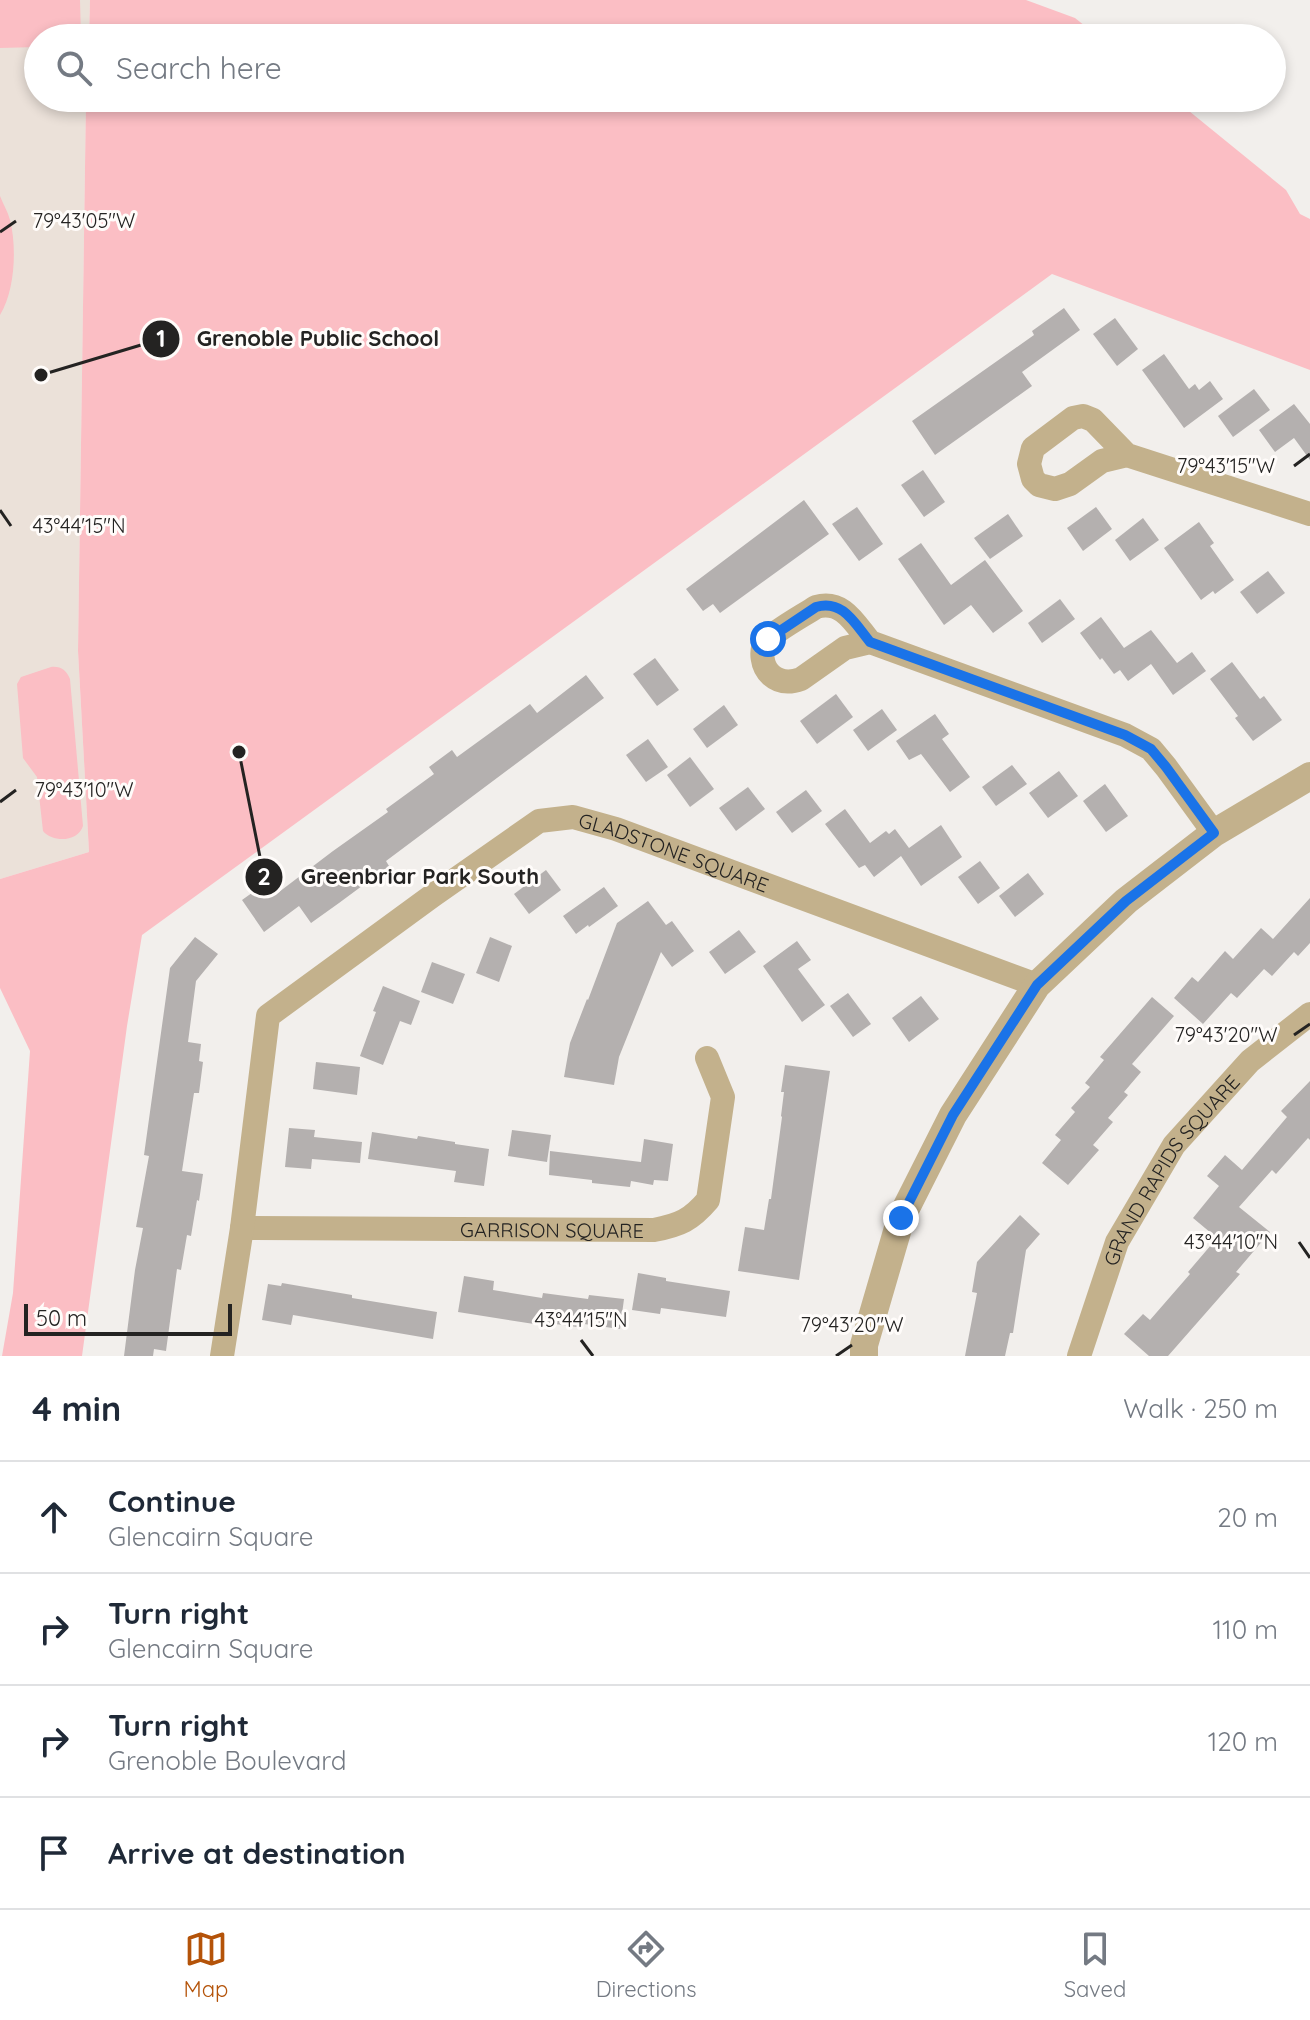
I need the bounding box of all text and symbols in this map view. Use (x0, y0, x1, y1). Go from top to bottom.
search box (24, 24, 1286, 112)
icon: search (52, 46, 96, 90)
text: Search here (116, 49, 282, 87)
text: 79°43'05"W (33, 208, 135, 233)
callout: Grenoble Public School (141, 316, 455, 362)
text: 1 (156, 323, 166, 353)
text: Grenoble Public School (197, 324, 439, 352)
text: 79°43'15"W (1177, 453, 1275, 478)
text: 43°44'15"N (32, 513, 126, 538)
route start (750, 621, 786, 657)
text: 79°43'10"W (34, 777, 134, 802)
street label: GLADSTONE SQUARE (576, 807, 772, 897)
callout: Greenbriar Park South (244, 854, 555, 900)
text: 2 (257, 861, 271, 891)
text: Greenbriar Park South (301, 862, 539, 890)
text: 79°43'20"W (1175, 1022, 1277, 1047)
street label: GRAND RAPIDS SQUARE (1098, 1069, 1244, 1269)
route end (883, 1200, 919, 1236)
street label: GARRISON SQUARE (460, 1217, 644, 1242)
text: 43°44'10"N (1184, 1229, 1278, 1254)
scale bar (24, 1300, 232, 1336)
text: 50 m (36, 1304, 87, 1332)
text: 43°44'15"N (534, 1307, 628, 1332)
text: 79°43'20"W (801, 1312, 903, 1337)
text: 4 min (32, 1387, 121, 1430)
text: Walk · 250 m (1123, 1392, 1278, 1425)
text: Continue (108, 1482, 236, 1520)
icon: ahead (32, 1495, 76, 1539)
text: 20 m (1217, 1501, 1278, 1534)
text: Glencairn Square (108, 1520, 313, 1553)
text: Turn right (108, 1594, 249, 1632)
icon: right (32, 1607, 76, 1651)
text: 110 m (1212, 1613, 1278, 1646)
text: Glencairn Square (108, 1632, 313, 1665)
text: Turn right (108, 1706, 249, 1744)
icon: right (32, 1719, 76, 1763)
text: 120 m (1208, 1725, 1278, 1758)
text: Grenoble Boulevard (108, 1744, 347, 1777)
icon: arrive (32, 1831, 76, 1875)
text: Arrive at destination (108, 1834, 406, 1872)
tab: Map (184, 1927, 228, 2003)
tab: Directions (596, 1927, 696, 2003)
tab: Saved (1064, 1927, 1126, 2003)

